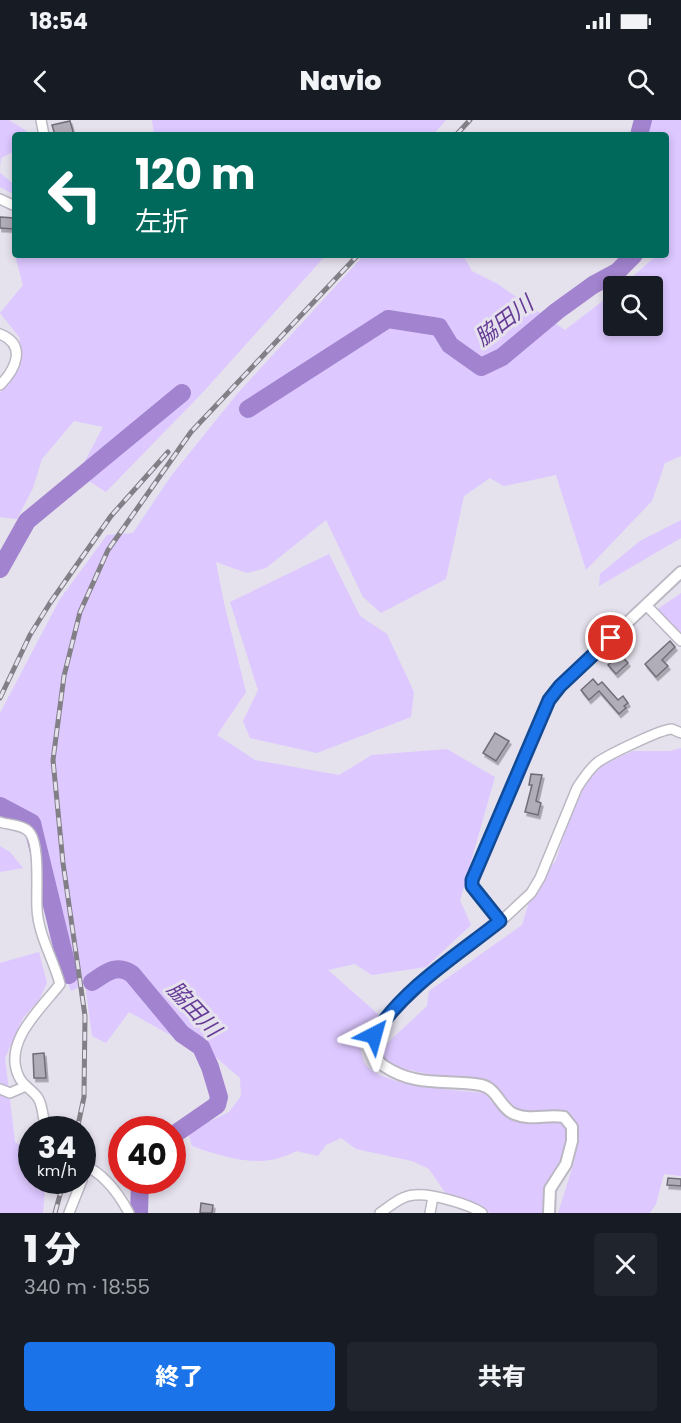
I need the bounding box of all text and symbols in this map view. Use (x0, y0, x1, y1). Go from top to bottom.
text: 18:54 (30, 6, 88, 37)
text: Navio (299, 62, 382, 99)
icon: back (24, 65, 57, 98)
icon: search (624, 65, 657, 98)
text: 120 m (135, 145, 256, 204)
icon: left (36, 156, 114, 234)
text: 左折 (135, 203, 189, 240)
map controls (603, 276, 663, 336)
button: search (603, 276, 663, 336)
water label: 脇田川 (468, 288, 541, 353)
pin (585, 612, 636, 663)
icon: arrive (594, 621, 627, 654)
water label: 脇田川 (160, 974, 229, 1045)
position arrow (342, 1003, 406, 1067)
speed limit sign: 40 (108, 1116, 186, 1194)
text: 34 (38, 1126, 76, 1169)
text: km/h (37, 1160, 77, 1181)
text: 1 分 (24, 1224, 81, 1275)
button: close (594, 1233, 657, 1296)
text: 340 m · 18:55 (24, 1273, 150, 1301)
button: 終了 (24, 1342, 335, 1411)
button: 共有 (347, 1342, 657, 1411)

